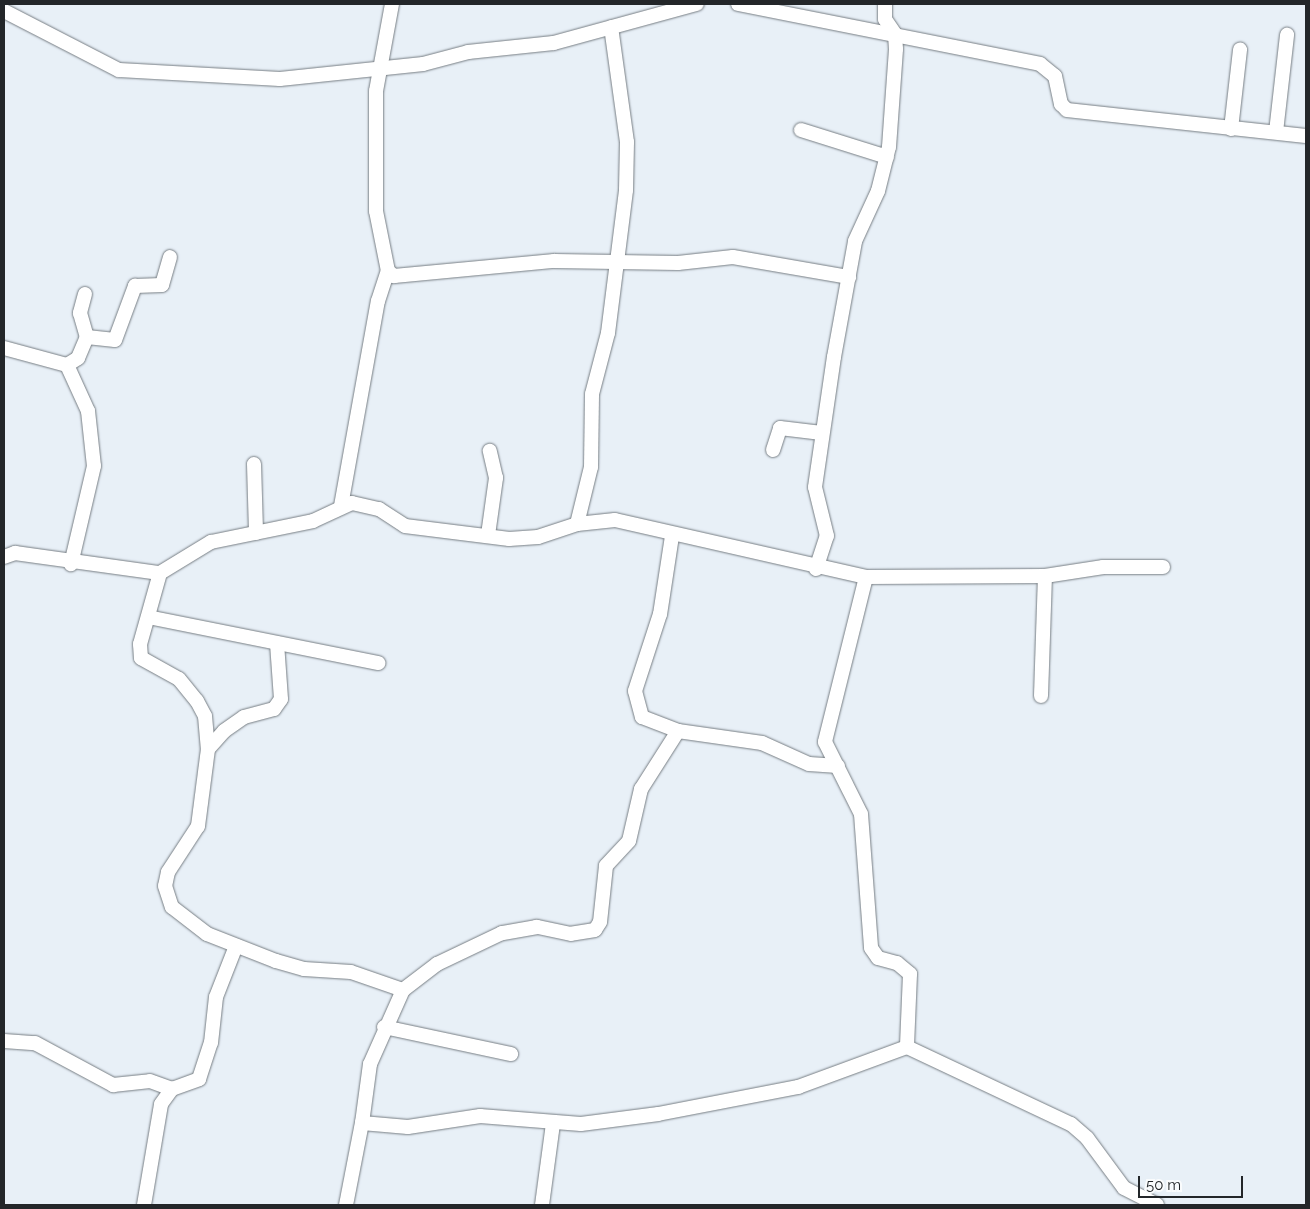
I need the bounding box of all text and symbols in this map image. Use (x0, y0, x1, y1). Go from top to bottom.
scale bar (1140, 1166, 1245, 1198)
text: 50 m (1146, 1176, 1181, 1194)

